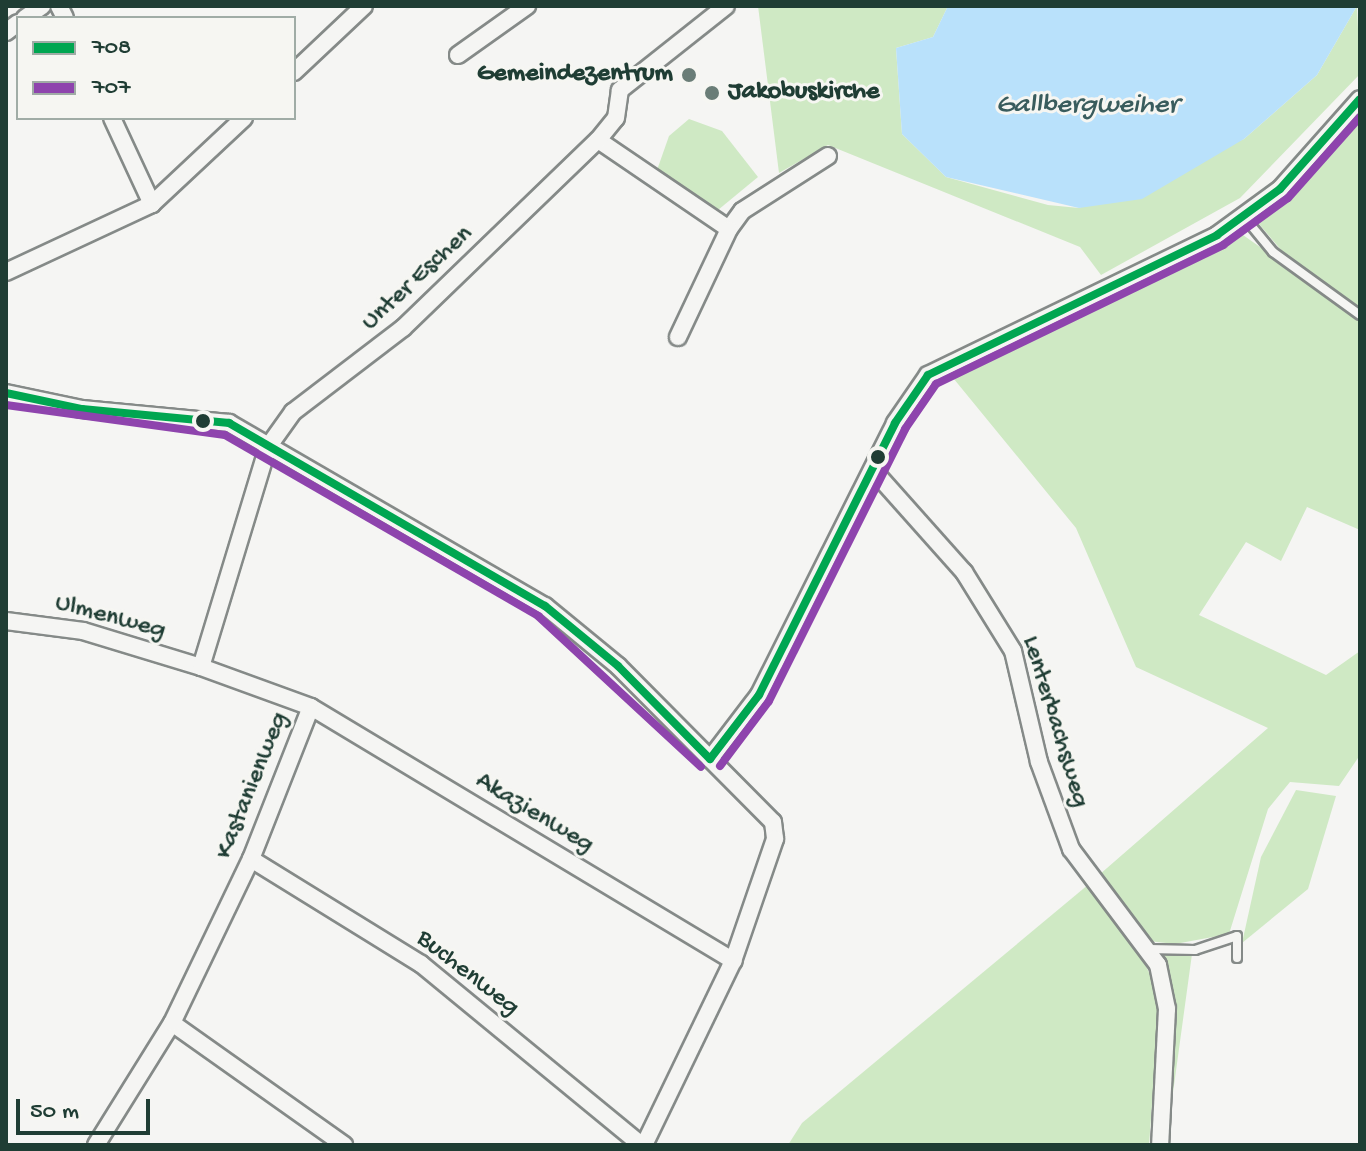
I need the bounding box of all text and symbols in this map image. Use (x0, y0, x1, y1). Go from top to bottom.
legend (16, 16, 296, 120)
text: 708 (92, 34, 131, 63)
place label: Gemeindezentrum (477, 59, 673, 91)
marker: Gemeindezentrum (680, 66, 698, 84)
text: 707 (92, 74, 131, 103)
place label: Jakobuskirche (728, 77, 879, 109)
marker: Jakobuskirche (703, 84, 721, 102)
water label: Gallbergweiher (996, 89, 1178, 123)
street label: Unter Eschen (356, 219, 480, 339)
unlabelled marker (195, 413, 211, 429)
unlabelled marker (870, 449, 886, 465)
street label: Ulmenweg (51, 588, 169, 648)
street label: Lenterbachsweg (1013, 633, 1095, 811)
street label: Kastanienweg (209, 708, 297, 864)
street label: Akazienweg (469, 766, 599, 862)
street label: Buchenweg (409, 924, 525, 1024)
scale bar (20, 1083, 154, 1133)
text: 50 m (30, 1098, 79, 1127)

